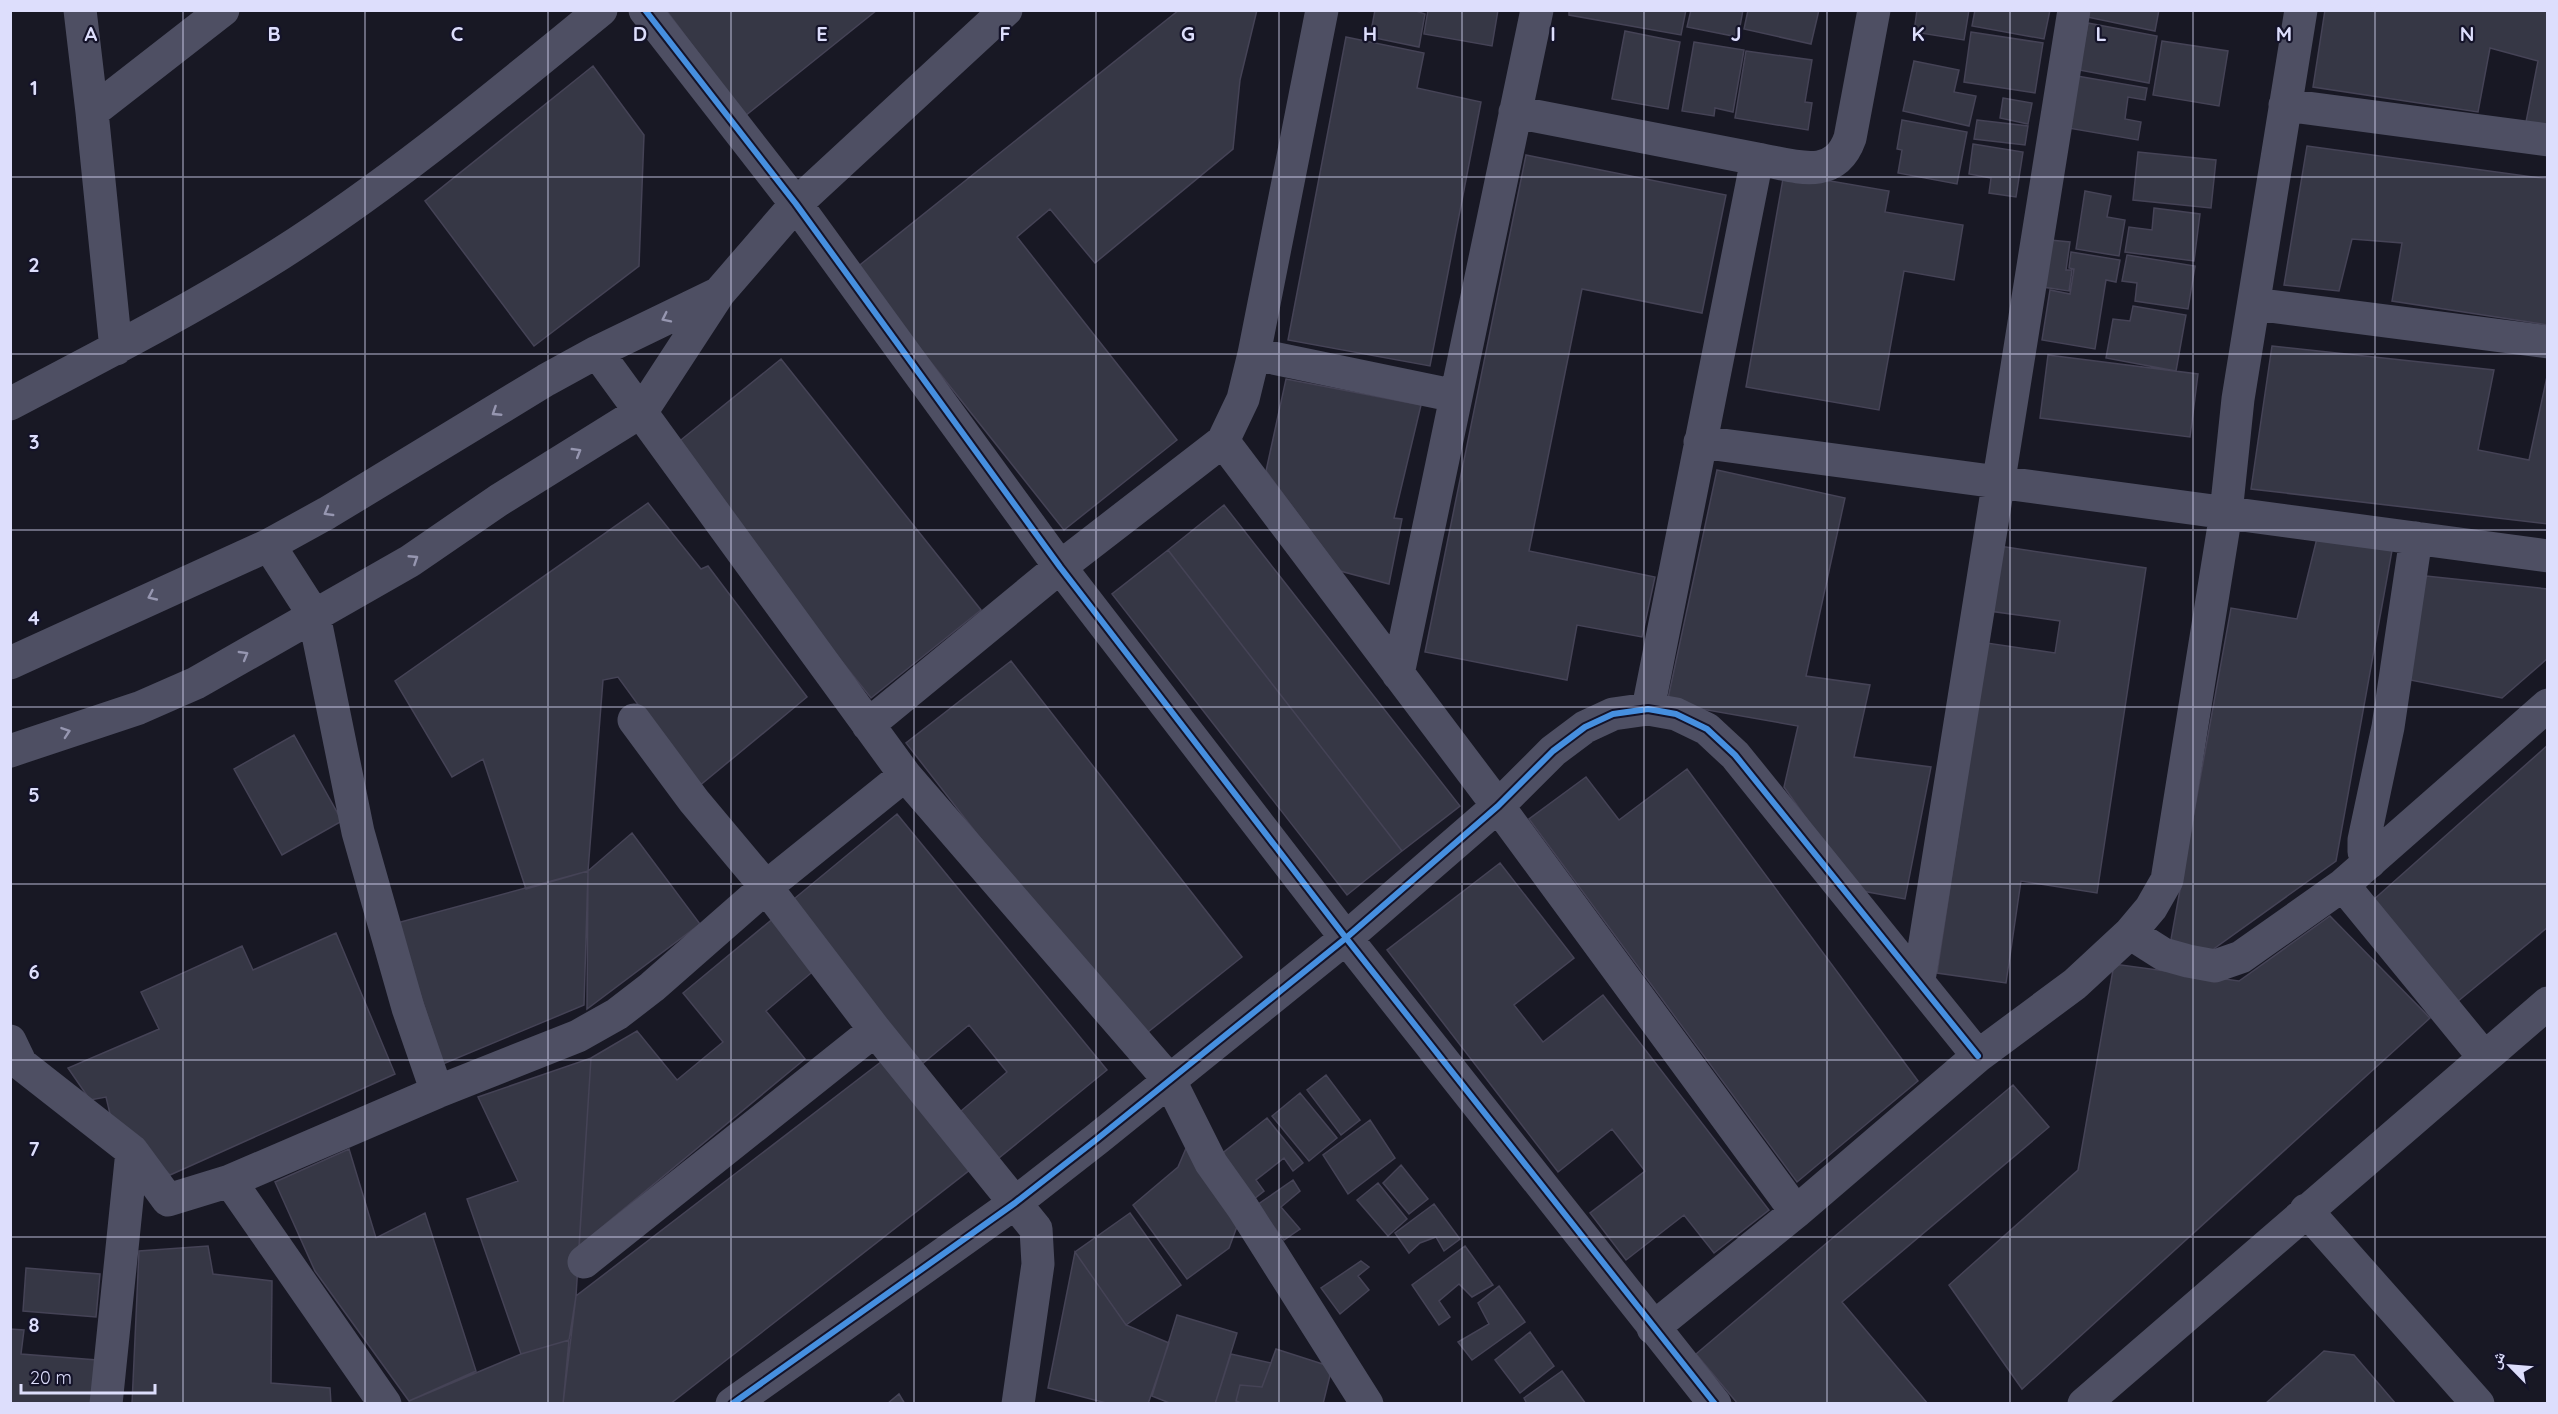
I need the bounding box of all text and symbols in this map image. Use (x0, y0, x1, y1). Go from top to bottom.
text: A (85, 21, 98, 46)
text: B (267, 21, 281, 46)
text: C (451, 21, 464, 46)
text: D (633, 21, 647, 46)
text: E (816, 21, 828, 46)
text: F (999, 21, 1011, 46)
text: G (1181, 21, 1195, 46)
text: H (1363, 21, 1377, 46)
text: I (1550, 21, 1556, 46)
text: J (1730, 21, 1742, 46)
text: K (1911, 21, 1925, 46)
text: L (2095, 21, 2107, 46)
text: M (2276, 21, 2292, 46)
text: N (2460, 21, 2474, 46)
text: 1 (30, 75, 38, 100)
text: 2 (28, 252, 40, 277)
one-way arrow (662, 311, 673, 323)
one-way arrow (491, 405, 502, 416)
text: 3 (29, 429, 39, 454)
one-way arrow (571, 448, 581, 460)
one-way arrow (324, 505, 334, 517)
one-way arrow (407, 555, 418, 566)
one-way arrow (148, 589, 159, 601)
text: 4 (28, 605, 40, 630)
one-way arrow (238, 651, 248, 662)
one-way arrow (60, 726, 71, 739)
text: 5 (28, 782, 40, 807)
text: 6 (28, 959, 40, 984)
text: 7 (29, 1136, 40, 1161)
text: 8 (29, 1312, 40, 1337)
north arrow (2480, 1336, 2540, 1396)
text: ش (2484, 1348, 2509, 1372)
scale bar (21, 1357, 154, 1395)
text: 20 m (30, 1366, 72, 1389)

